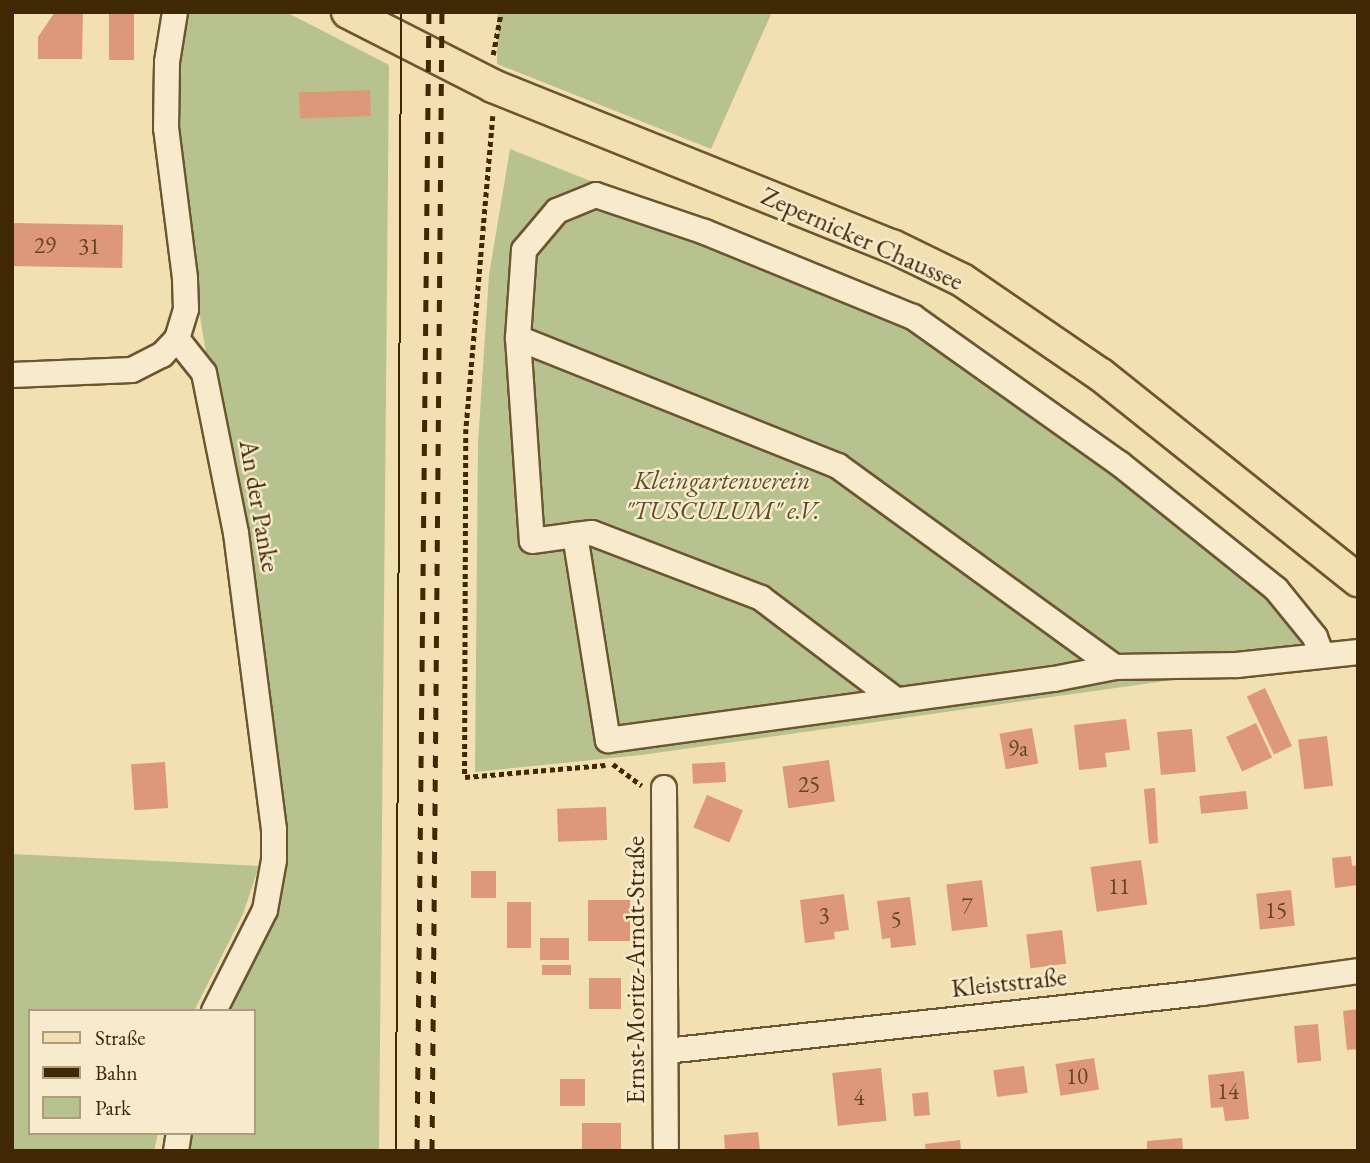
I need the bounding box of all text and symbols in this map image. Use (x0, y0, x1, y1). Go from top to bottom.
street label: Zepernicker Chaussee (756, 180, 968, 298)
house number: 29 (34, 231, 56, 259)
house number: 31 (78, 232, 100, 260)
street label: An der Panke (232, 438, 286, 574)
park label: Kleingartenverein "TUSCULUM" e.V. (624, 465, 820, 526)
house number: 9a (1008, 734, 1028, 762)
house number: 25 (798, 770, 820, 798)
street label: Ernst-Moritz-Arndt-Straße (620, 836, 652, 1104)
house number: 11 (1108, 872, 1130, 900)
house number: 7 (961, 892, 973, 920)
house number: 15 (1265, 896, 1287, 924)
house number: 3 (818, 901, 830, 929)
house number: 5 (890, 905, 902, 933)
street label: Kleiststraße (950, 961, 1068, 1005)
legend (28, 1009, 256, 1135)
text: Straße (95, 1024, 146, 1051)
text: Bahn (95, 1059, 138, 1086)
house number: 10 (1066, 1062, 1088, 1090)
house number: 14 (1217, 1077, 1239, 1105)
house number: 4 (853, 1083, 865, 1111)
text: Park (95, 1094, 131, 1121)

